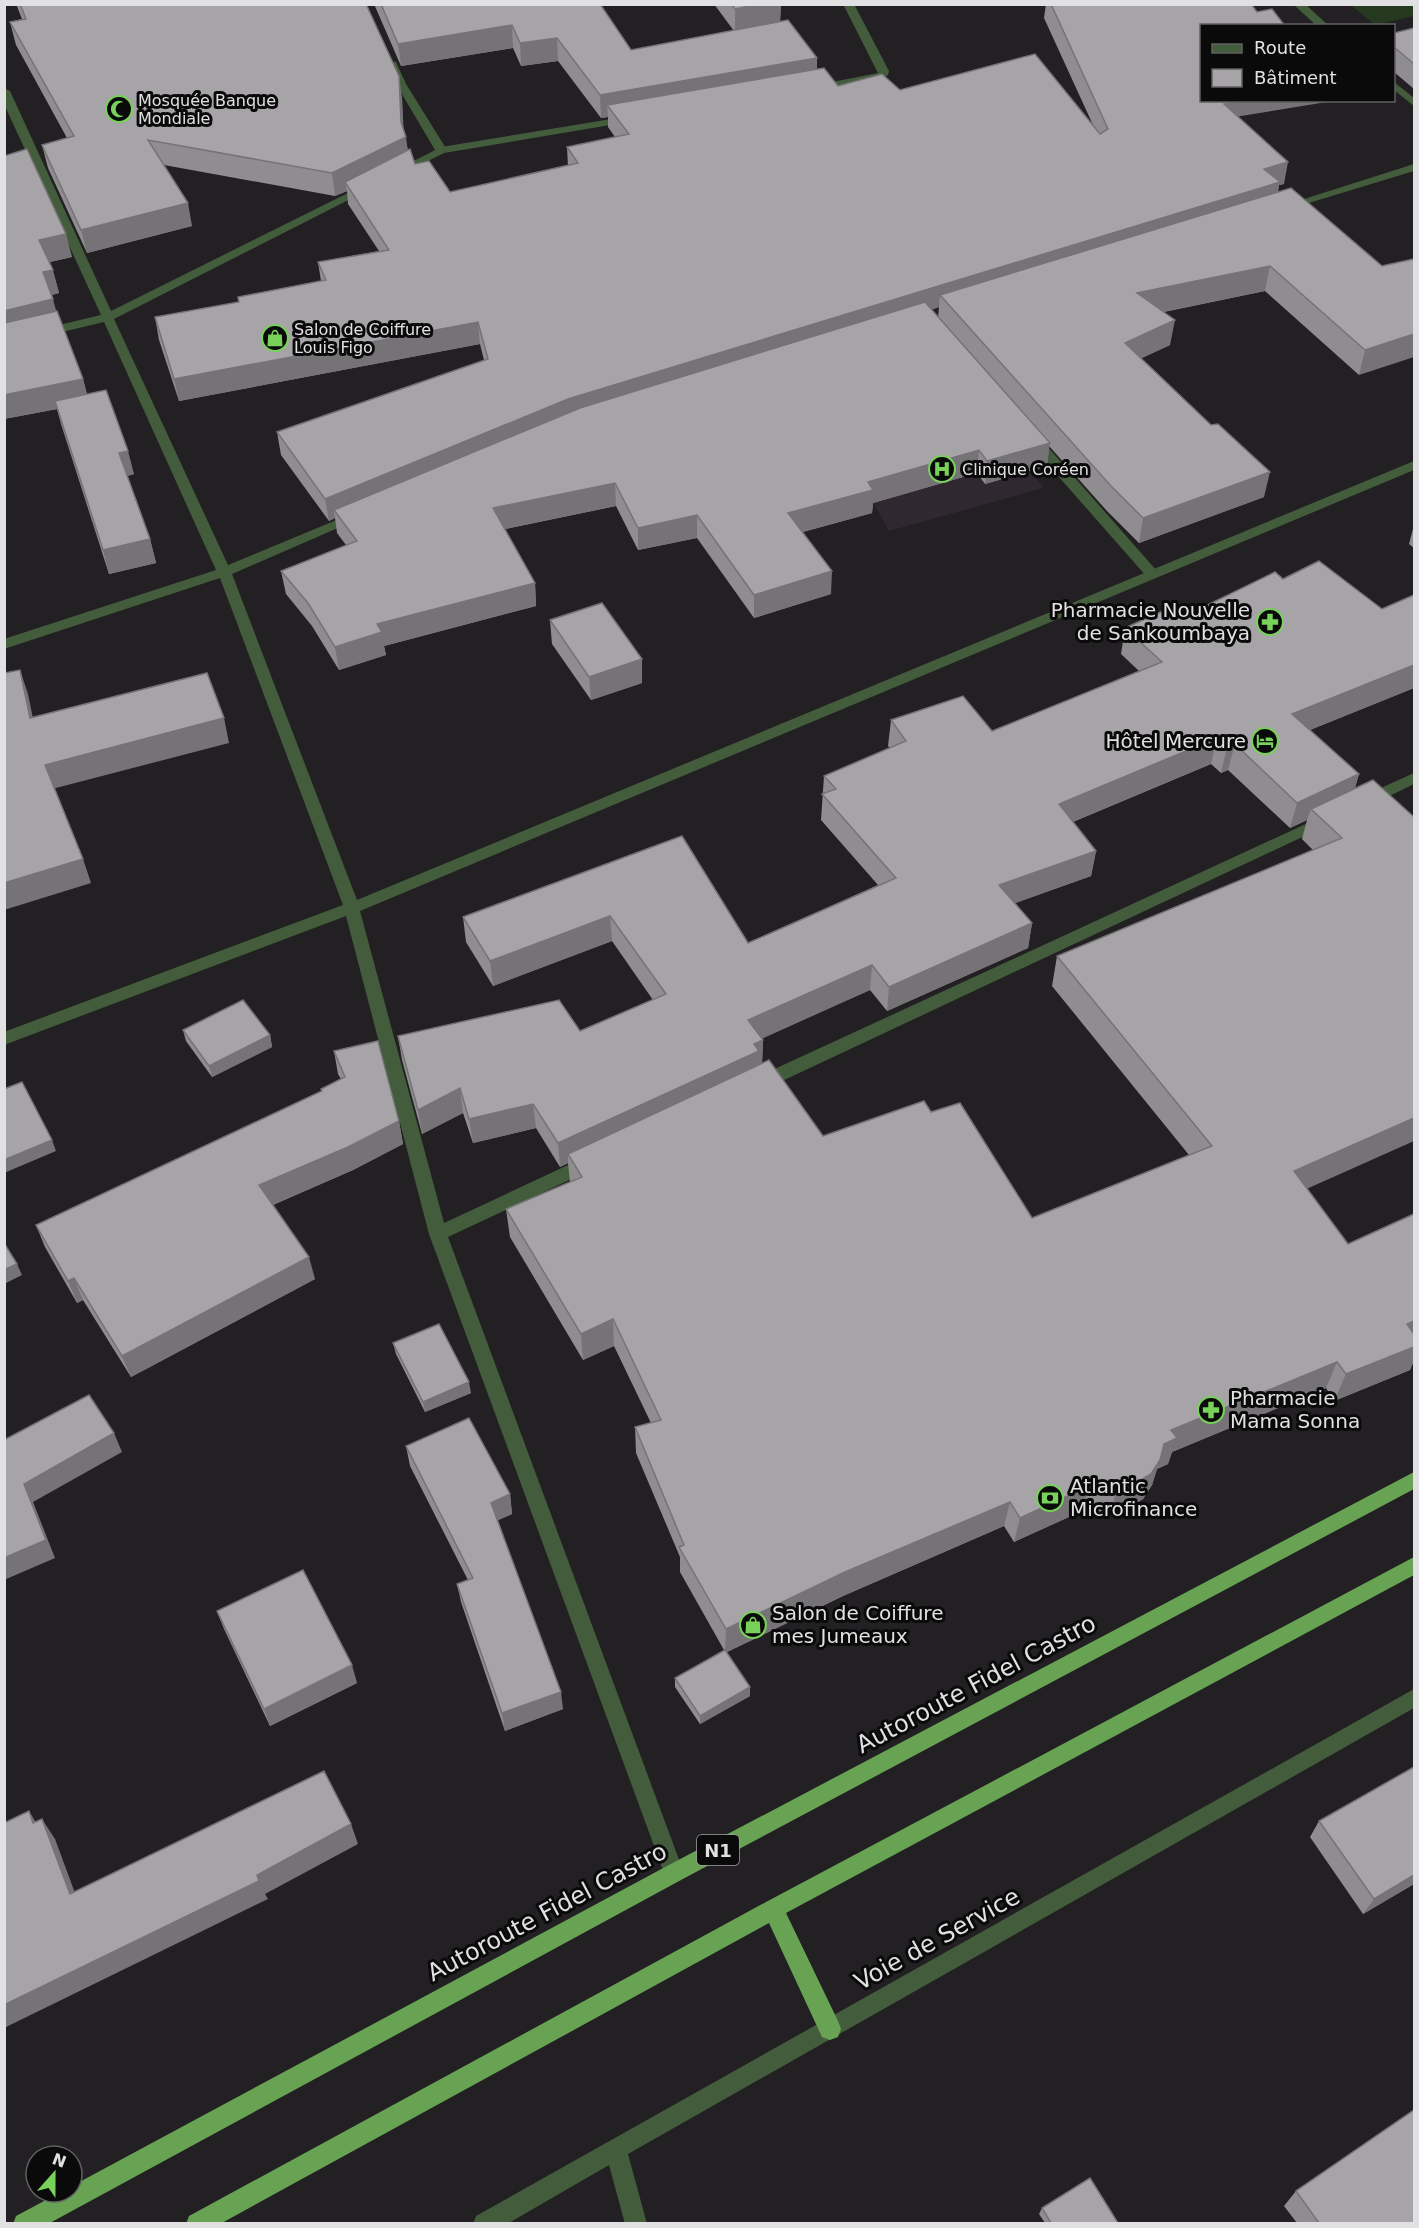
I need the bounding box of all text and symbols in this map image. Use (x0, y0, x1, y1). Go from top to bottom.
legend (1200, 24, 1395, 102)
text: Route (1254, 37, 1306, 58)
text: Bâtiment (1254, 67, 1337, 88)
place label: Mosquée Banque Mondiale (138, 91, 276, 128)
mosque icon: Mosquée Banque Mondiale (104, 94, 134, 124)
place label: Salon de Coiffure Louis Figo (294, 320, 431, 357)
shop icon: Salon de Coiffure Louis Figo (260, 323, 290, 353)
hospital icon: Clinique Coréen (927, 454, 957, 484)
place label: Clinique Coréen (962, 460, 1089, 479)
place label: Pharmacie Nouvelle de Sankoumbaya (1051, 598, 1250, 645)
pharmacy icon: Pharmacie Nouvelle de Sankoumbaya (1255, 607, 1285, 637)
hotel icon: Hôtel Mercure (1250, 726, 1280, 756)
place label: Hôtel Mercure (1106, 729, 1246, 753)
place label: Pharmacie Mama Sonna (1230, 1386, 1360, 1433)
pharmacy icon: Pharmacie Mama Sonna (1196, 1395, 1226, 1425)
place label: Atlantic Microfinance (1070, 1474, 1197, 1521)
bank icon: Atlantic Microfinance (1035, 1483, 1065, 1513)
place label: Salon de Coiffure mes Jumeaux (772, 1601, 943, 1648)
street label: Autoroute Fidel Castro (851, 1609, 1101, 1759)
shop icon: Salon de Coiffure mes Jumeaux (738, 1610, 768, 1640)
road number: N1 (697, 1835, 739, 1865)
street label: Autoroute Fidel Castro (422, 1837, 672, 1987)
street label: Voie de Service (849, 1882, 1025, 1996)
north arrow (24, 2144, 84, 2204)
text: N (50, 2149, 69, 2172)

